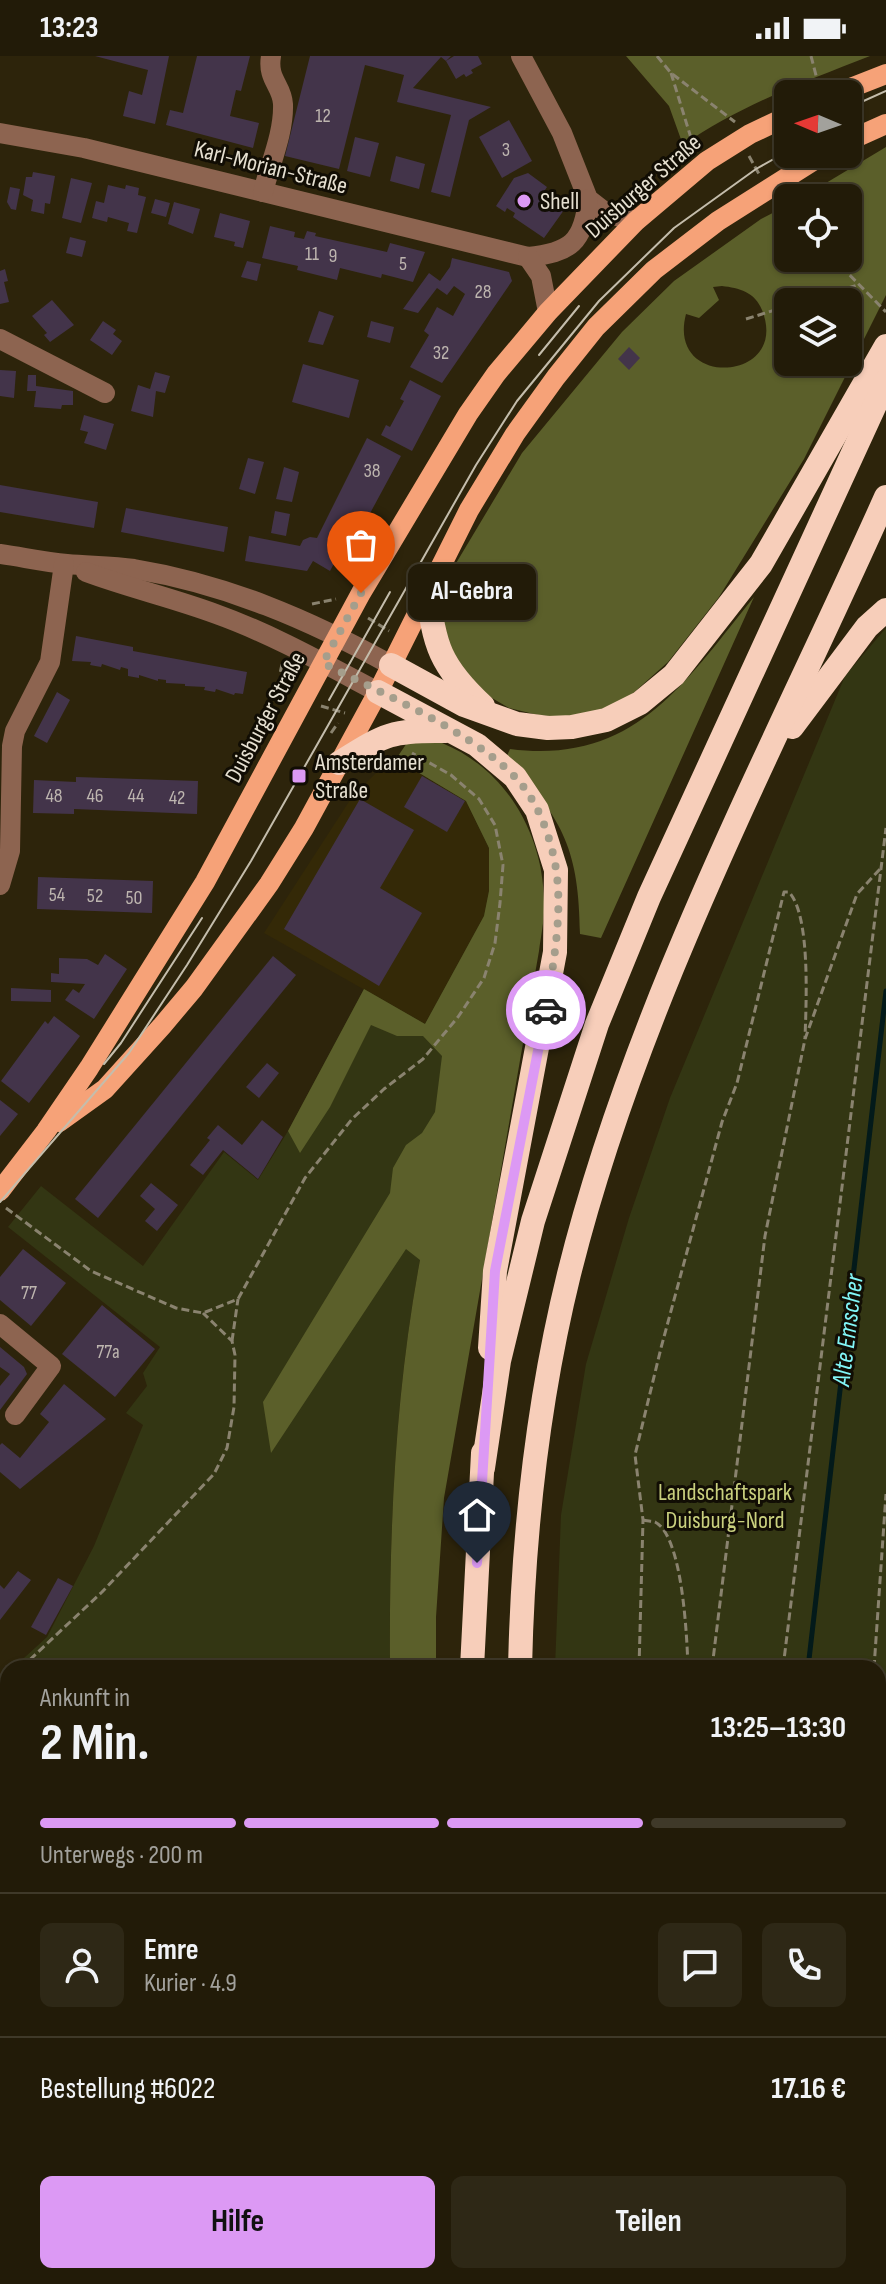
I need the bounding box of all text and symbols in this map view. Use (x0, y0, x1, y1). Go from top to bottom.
text: 13:23 (40, 10, 99, 46)
north arrow (774, 80, 862, 168)
map controls (774, 80, 862, 376)
house number: 12 (315, 104, 331, 128)
street label: Duisburger Straße (579, 128, 707, 245)
street label: Karl-Morian-Straße (191, 134, 351, 201)
house number: 3 (502, 138, 510, 162)
button: locate (774, 184, 862, 272)
place label: Shell (540, 187, 579, 216)
marker: Shell (515, 192, 533, 210)
house number: 11 (305, 242, 319, 266)
house number: 9 (329, 244, 337, 268)
house number: 5 (399, 252, 407, 276)
house number: 28 (475, 280, 492, 304)
button: layers (774, 288, 862, 376)
house number: 32 (433, 341, 449, 365)
house number: 38 (363, 459, 381, 483)
pin (327, 511, 395, 593)
icon: bag (339, 523, 383, 567)
callout: Al-Gebra (409, 565, 537, 621)
text: Al-Gebra (431, 576, 513, 607)
street label: Duisburger Straße (219, 647, 312, 788)
place label: Amsterdamer Straße (314, 748, 424, 805)
marker: Amsterdamer Straße (290, 767, 308, 785)
house number: 48 (45, 784, 63, 808)
house number: 46 (86, 784, 104, 808)
house number: 44 (128, 784, 144, 808)
house number: 42 (169, 786, 185, 810)
house number: 54 (49, 883, 65, 907)
house number: 52 (87, 884, 103, 908)
house number: 50 (126, 886, 142, 910)
courier (506, 970, 586, 1050)
icon: car (524, 988, 568, 1032)
water label: Alte Emscher (826, 1271, 871, 1389)
house number: 77 (21, 1281, 37, 1305)
house number: 77a (96, 1340, 120, 1364)
park label: Landschaftspark Duisburg-Nord (658, 1478, 792, 1535)
pin (443, 1481, 511, 1563)
icon: home (455, 1493, 499, 1537)
text: Ankunft in (40, 1683, 130, 1714)
text: 13:25–13:30 (711, 1710, 846, 1746)
text: 2 Min. (40, 1712, 149, 1775)
text: Unterwegs · 200 m (40, 1840, 203, 1871)
button: person (40, 1923, 124, 2007)
button: chat (658, 1923, 742, 2007)
button: phone (762, 1923, 846, 2007)
text: Emre (144, 1932, 199, 1968)
text: Kurier · 4.9 (144, 1968, 237, 1999)
text: Bestellung #6022 (40, 2071, 215, 2107)
text: 17.16 € (771, 2071, 846, 2107)
button: Hilfe (40, 2176, 435, 2268)
button: Teilen (451, 2176, 846, 2268)

